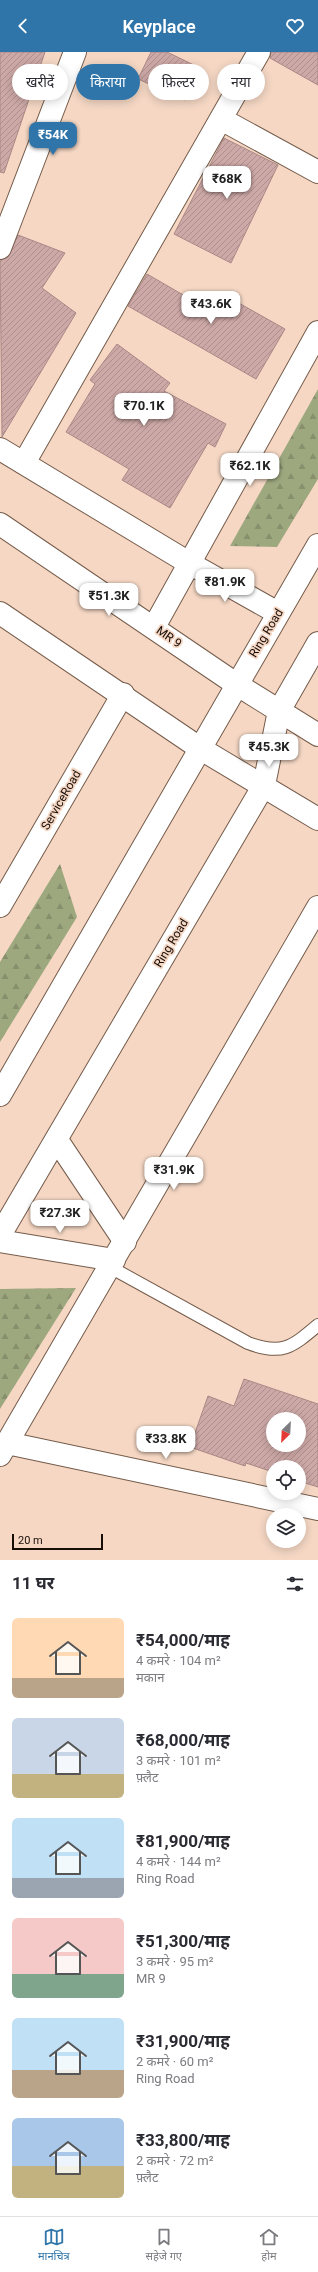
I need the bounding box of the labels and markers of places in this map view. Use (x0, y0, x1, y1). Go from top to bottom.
pin: ₹54K (29, 122, 77, 156)
pin: ₹68K (203, 166, 251, 200)
pin: ₹43.6K (178, 291, 244, 325)
pin: ₹70.1K (111, 393, 177, 427)
pin: ₹62.1K (217, 453, 283, 487)
pin: ₹81.9K (192, 569, 258, 603)
pin: ₹51.3K (76, 583, 142, 617)
pin: ₹45.3K (236, 734, 302, 768)
pin: ₹31.9K (141, 1157, 207, 1191)
pin: ₹27.3K (27, 1200, 93, 1234)
pin: ₹33.8K (133, 1426, 199, 1460)

